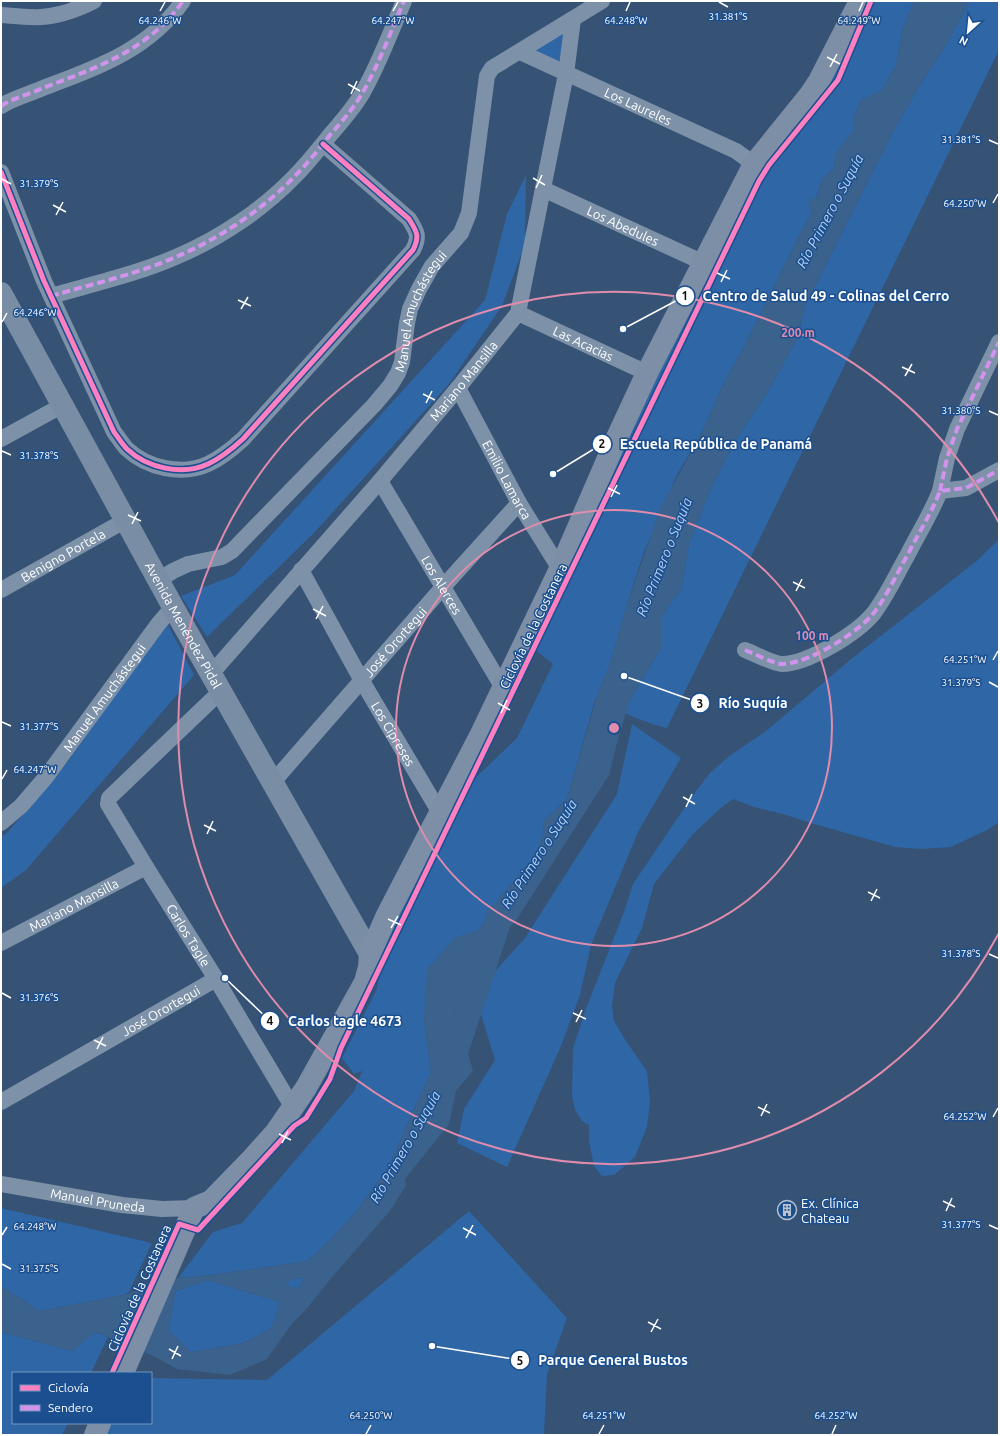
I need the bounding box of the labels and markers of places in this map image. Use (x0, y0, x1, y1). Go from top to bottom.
callout: Centro de Salud 49 - Colinas del Cerro (675, 283, 957, 309)
callout: Escuela República de Panamá (592, 431, 820, 457)
callout: Río Suquía (690, 690, 795, 716)
centre of rings (607, 721, 621, 735)
callout: Carlos tagle 4673 (260, 1008, 410, 1034)
place label: Ex. Clínica Chateau (801, 1196, 859, 1225)
building icon: Ex. Clínica Chateau (776, 1199, 798, 1221)
callout: Parque General Bustos (510, 1347, 696, 1373)

